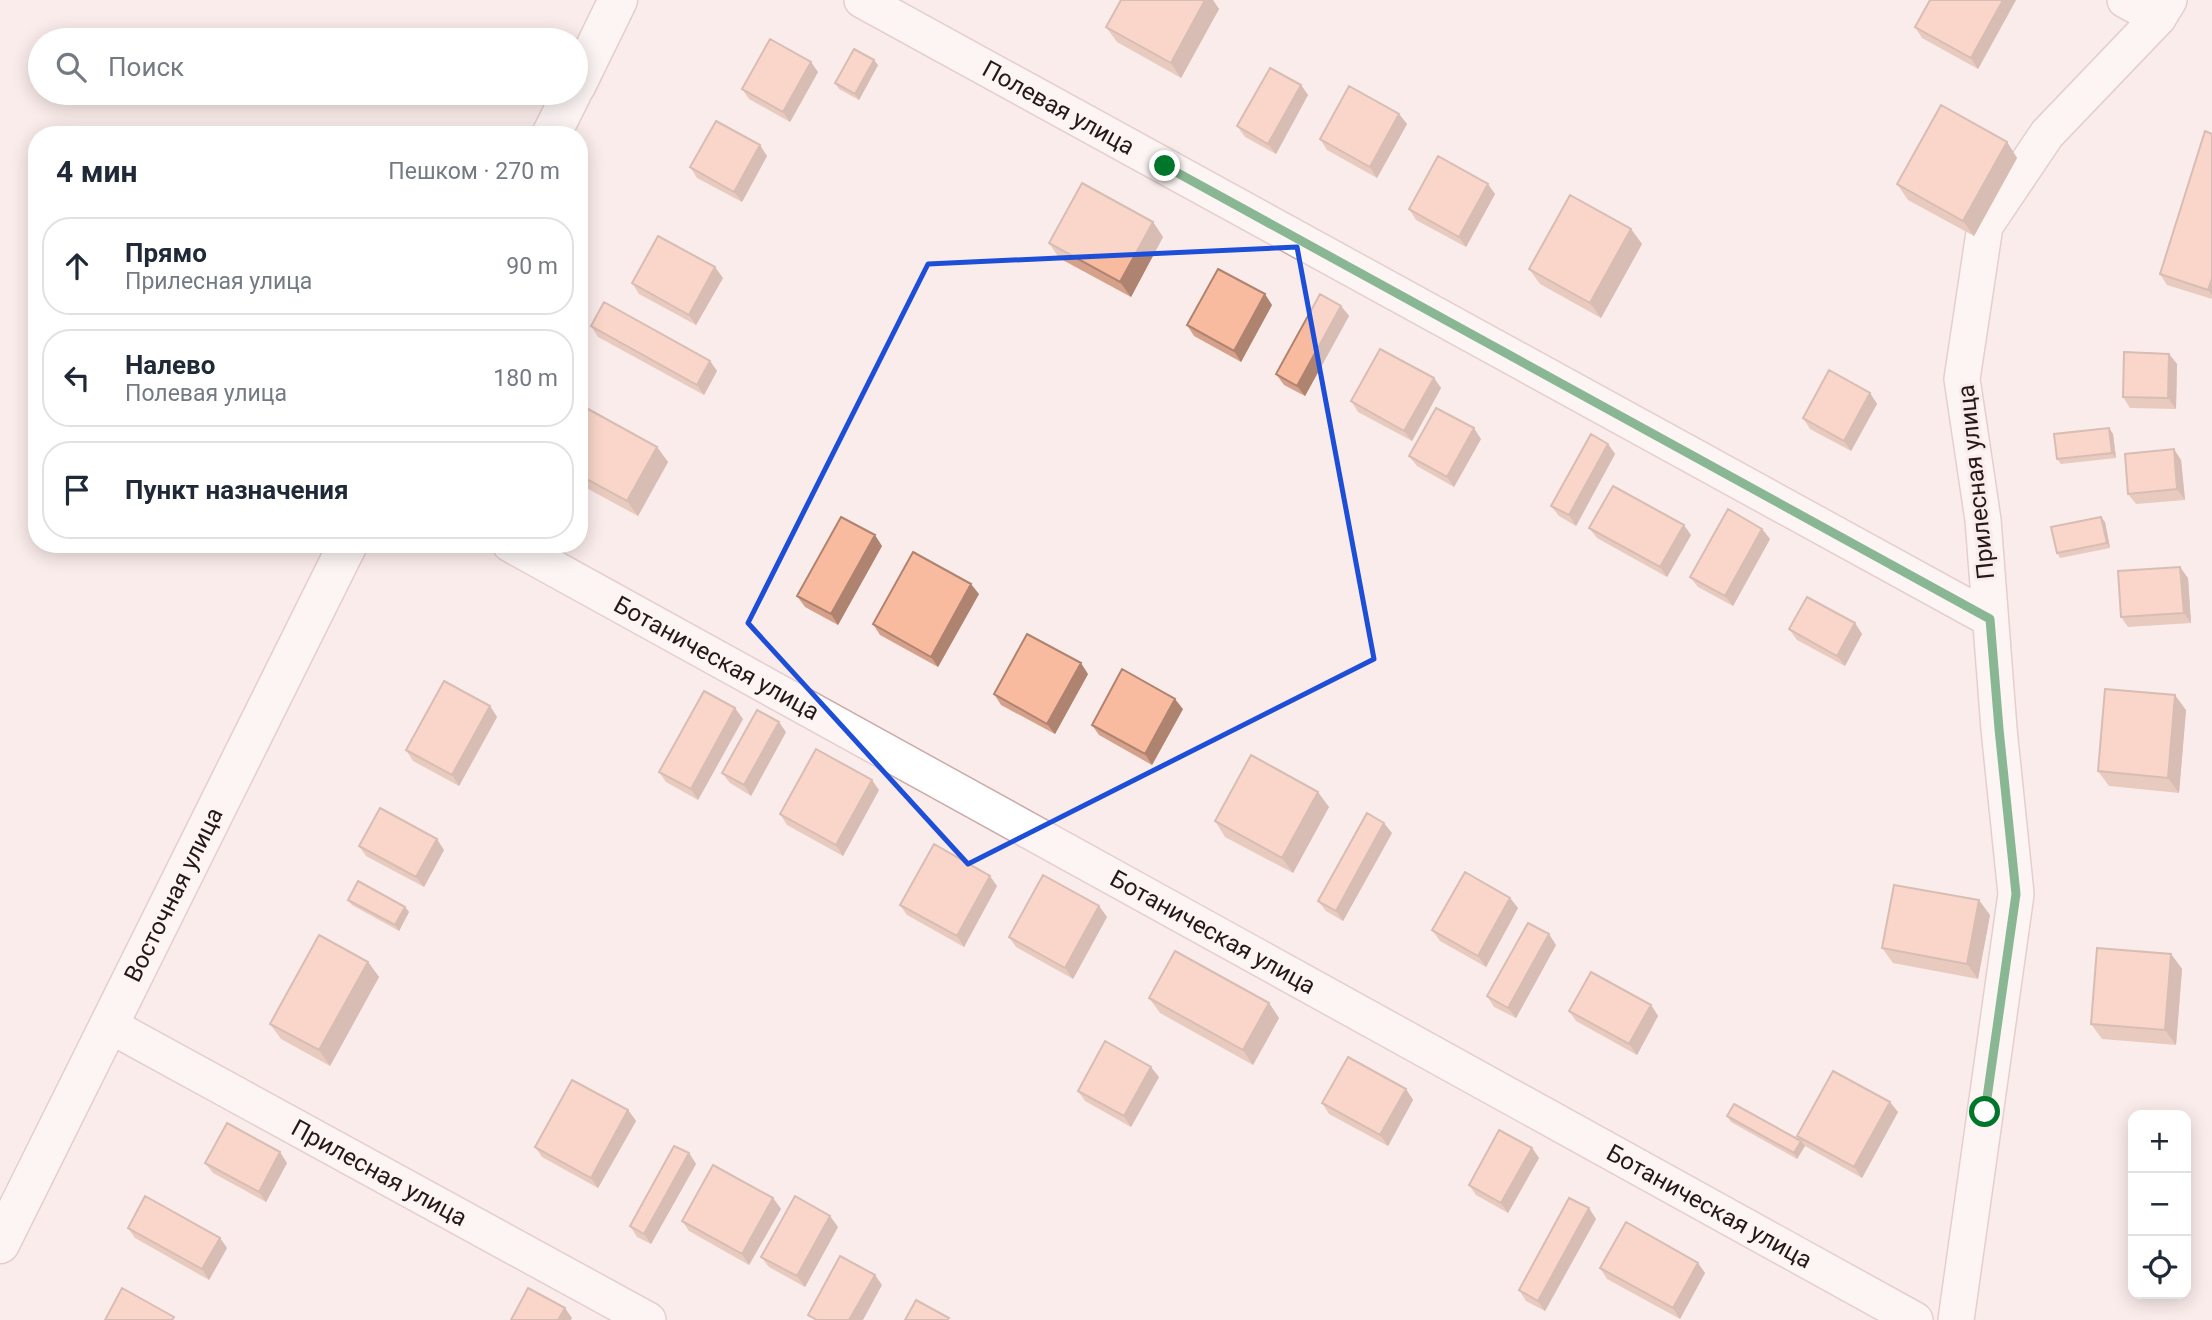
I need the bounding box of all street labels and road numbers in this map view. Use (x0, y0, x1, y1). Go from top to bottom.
street label: Полевая улица (978, 55, 1139, 161)
street label: Прилесная улица (1952, 383, 2000, 581)
street label: Ботаническая улица (609, 590, 824, 726)
street label: Восточная улица (119, 803, 229, 987)
street label: Ботаническая улица (1105, 864, 1320, 1000)
street label: Прилесная улица (287, 1114, 472, 1232)
street label: Ботаническая улица (1602, 1138, 1817, 1274)

